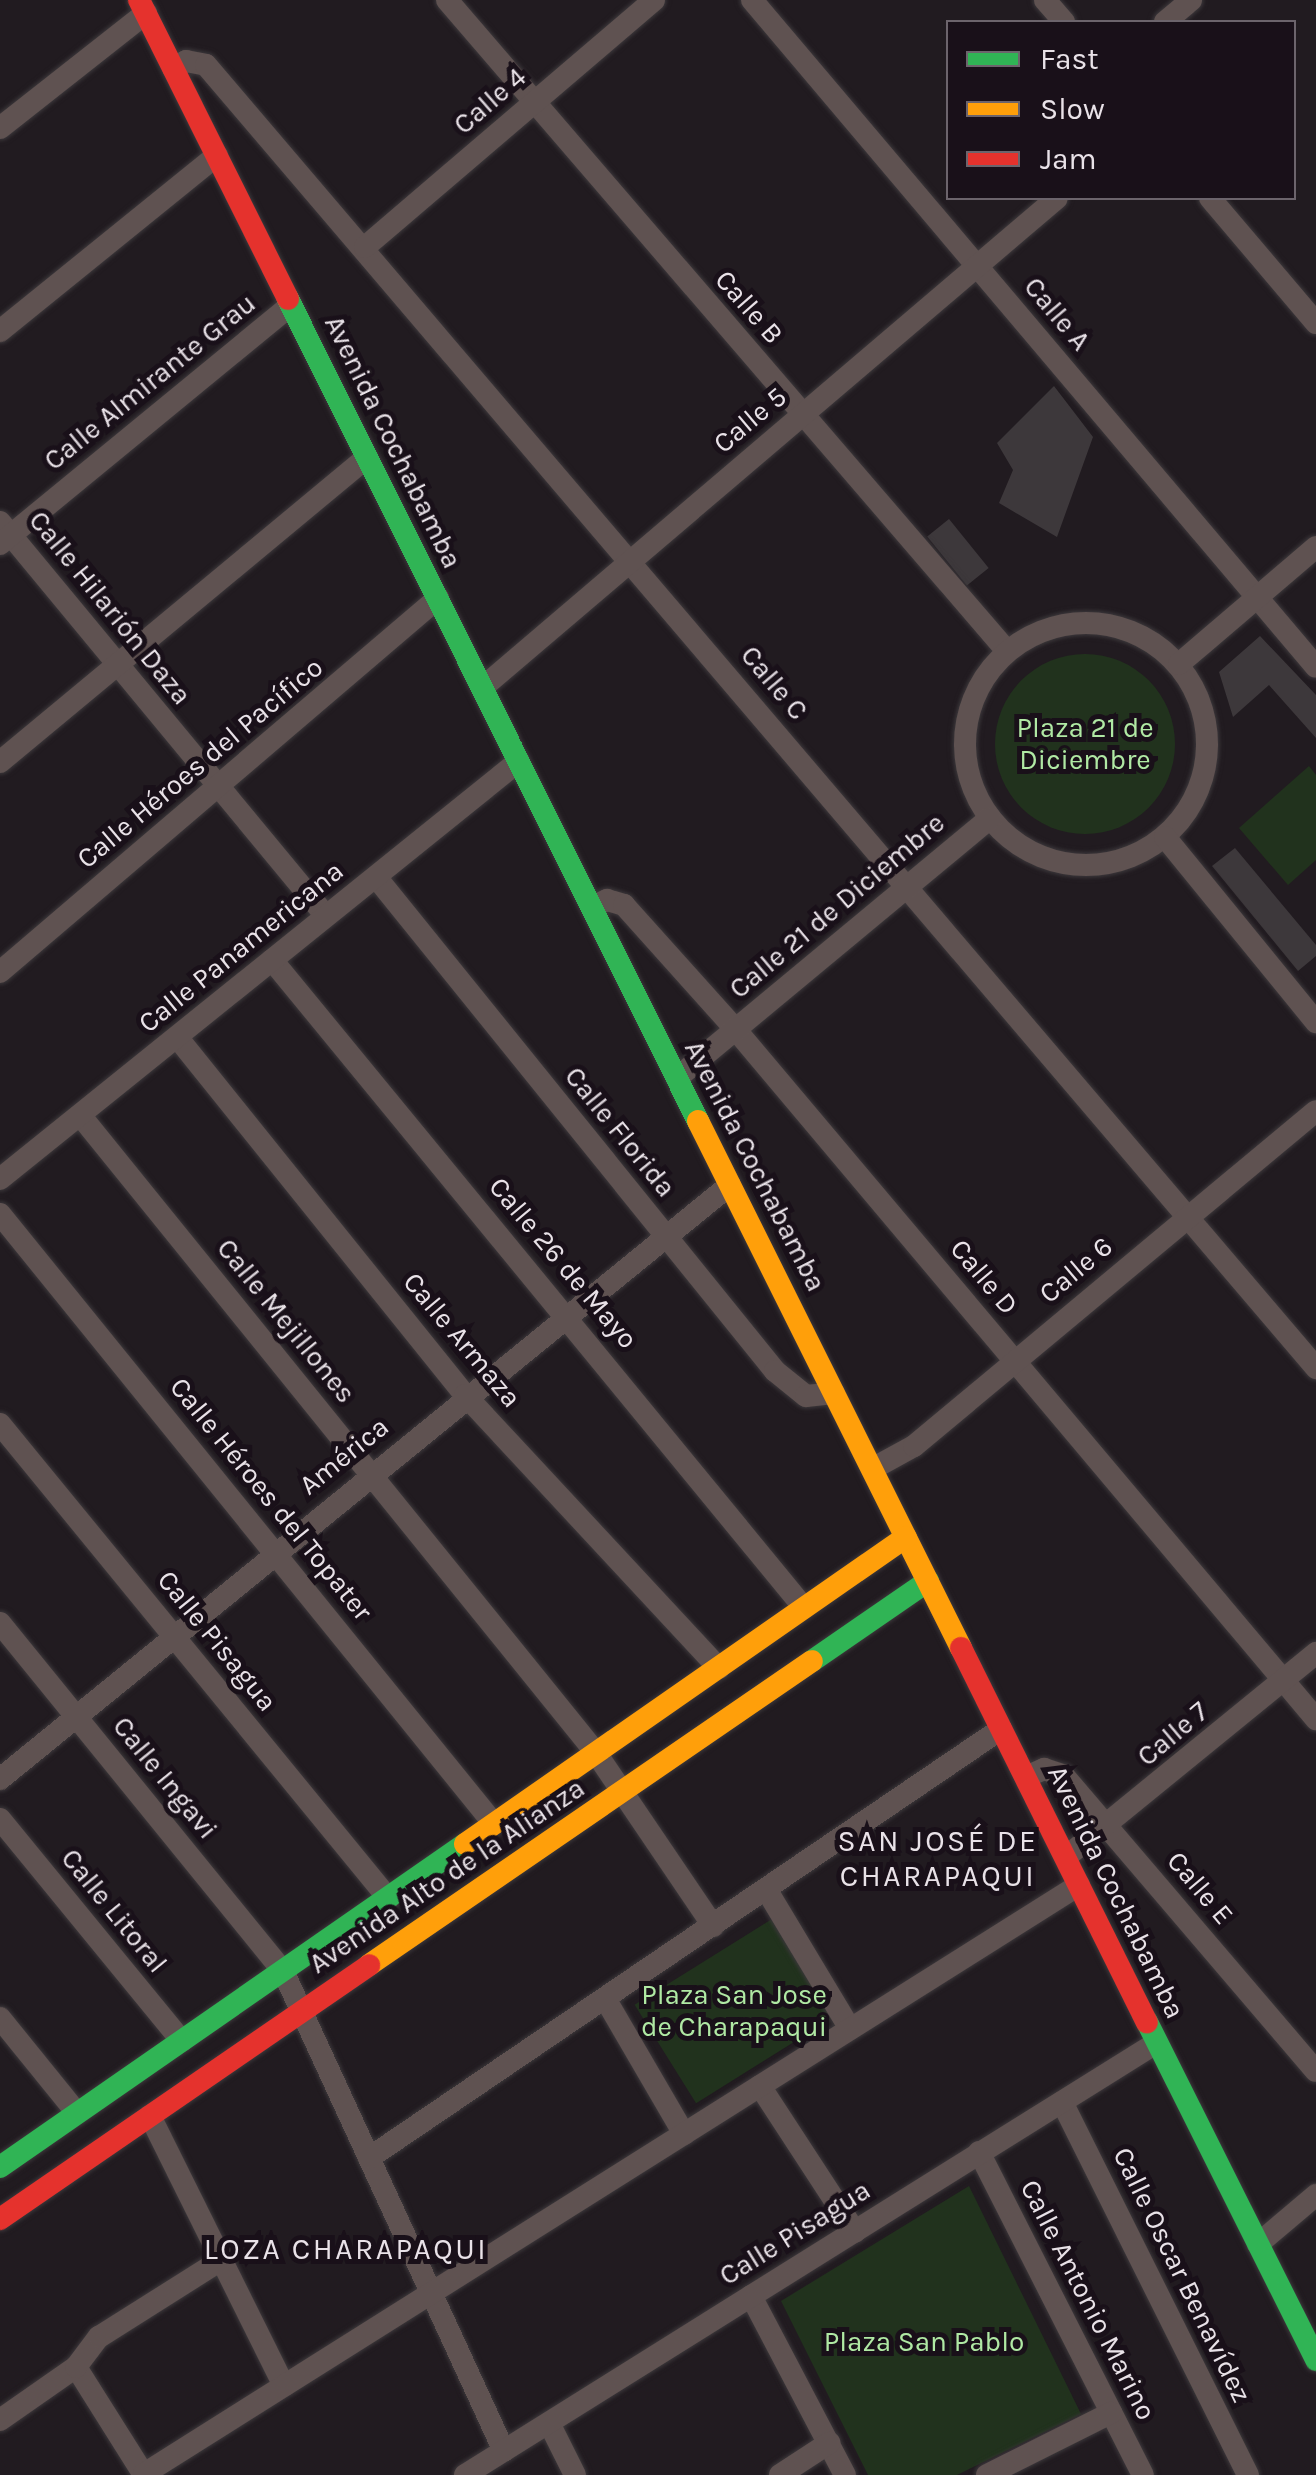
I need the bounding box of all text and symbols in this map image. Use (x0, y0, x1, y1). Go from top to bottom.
legend (946, 20, 1296, 200)
text: Fast (1040, 41, 1099, 77)
street label: Calle 4 (447, 60, 533, 142)
text: Slow (1040, 91, 1105, 127)
text: Jam (1040, 141, 1097, 177)
street label: Calle B (708, 263, 790, 351)
street label: Calle A (1017, 271, 1097, 357)
street label: Calle Almirante Grau (38, 286, 262, 478)
street label: Avenida Cochabamba (317, 310, 469, 574)
street label: Calle 5 (707, 380, 793, 460)
street label: Calle Hilarión Daza (22, 504, 198, 712)
street label: Calle C (733, 639, 815, 727)
street label: Calle Héroes del Pacífico (70, 650, 330, 876)
park label: Plaza 21 de Diciembre (1016, 711, 1154, 777)
street label: Calle 21 de Diciembre (723, 806, 951, 1006)
street label: Calle Panamericana (132, 854, 350, 1040)
street label: Avenida Cochabamba (677, 1035, 833, 1297)
street label: Calle Florida (557, 1060, 683, 1204)
street label: Calle 26 de Mayo (482, 1171, 644, 1355)
street label: Calle 6 (1033, 1230, 1119, 1310)
street label: Calle Mejillones (210, 1232, 362, 1410)
street label: Calle D (943, 1233, 1025, 1321)
street label: Calle Armaza (396, 1266, 528, 1414)
street label: Calle Héroes del Topater (163, 1371, 379, 1627)
street label: América (293, 1410, 395, 1502)
street label: Calle Pisagua (150, 1564, 284, 1718)
street label: Calle 7 (1131, 1695, 1215, 1773)
street label: Calle Ingavi (105, 1710, 225, 1846)
street label: Avenida Cochabamba (1040, 1760, 1192, 2024)
street label: Avenida Alto de la Alianza (303, 1771, 591, 1981)
district label: SAN JOSÉ DE CHARAPAQUI (838, 1823, 1038, 1894)
street label: Calle Litoral (54, 1842, 174, 1980)
street label: Calle E (1160, 1845, 1240, 1931)
park label: Plaza San Jose de Charapaqui (641, 1978, 827, 2044)
street label: Calle Oscar Benavídez (1106, 2142, 1258, 2408)
street label: Calle Pisagua (713, 2173, 877, 2293)
street label: Calle Antonio Marino (1013, 2174, 1163, 2426)
district label: LOZA CHARAPAQUI (204, 2231, 488, 2267)
park label: Plaza San Pablo (824, 2325, 1024, 2359)

